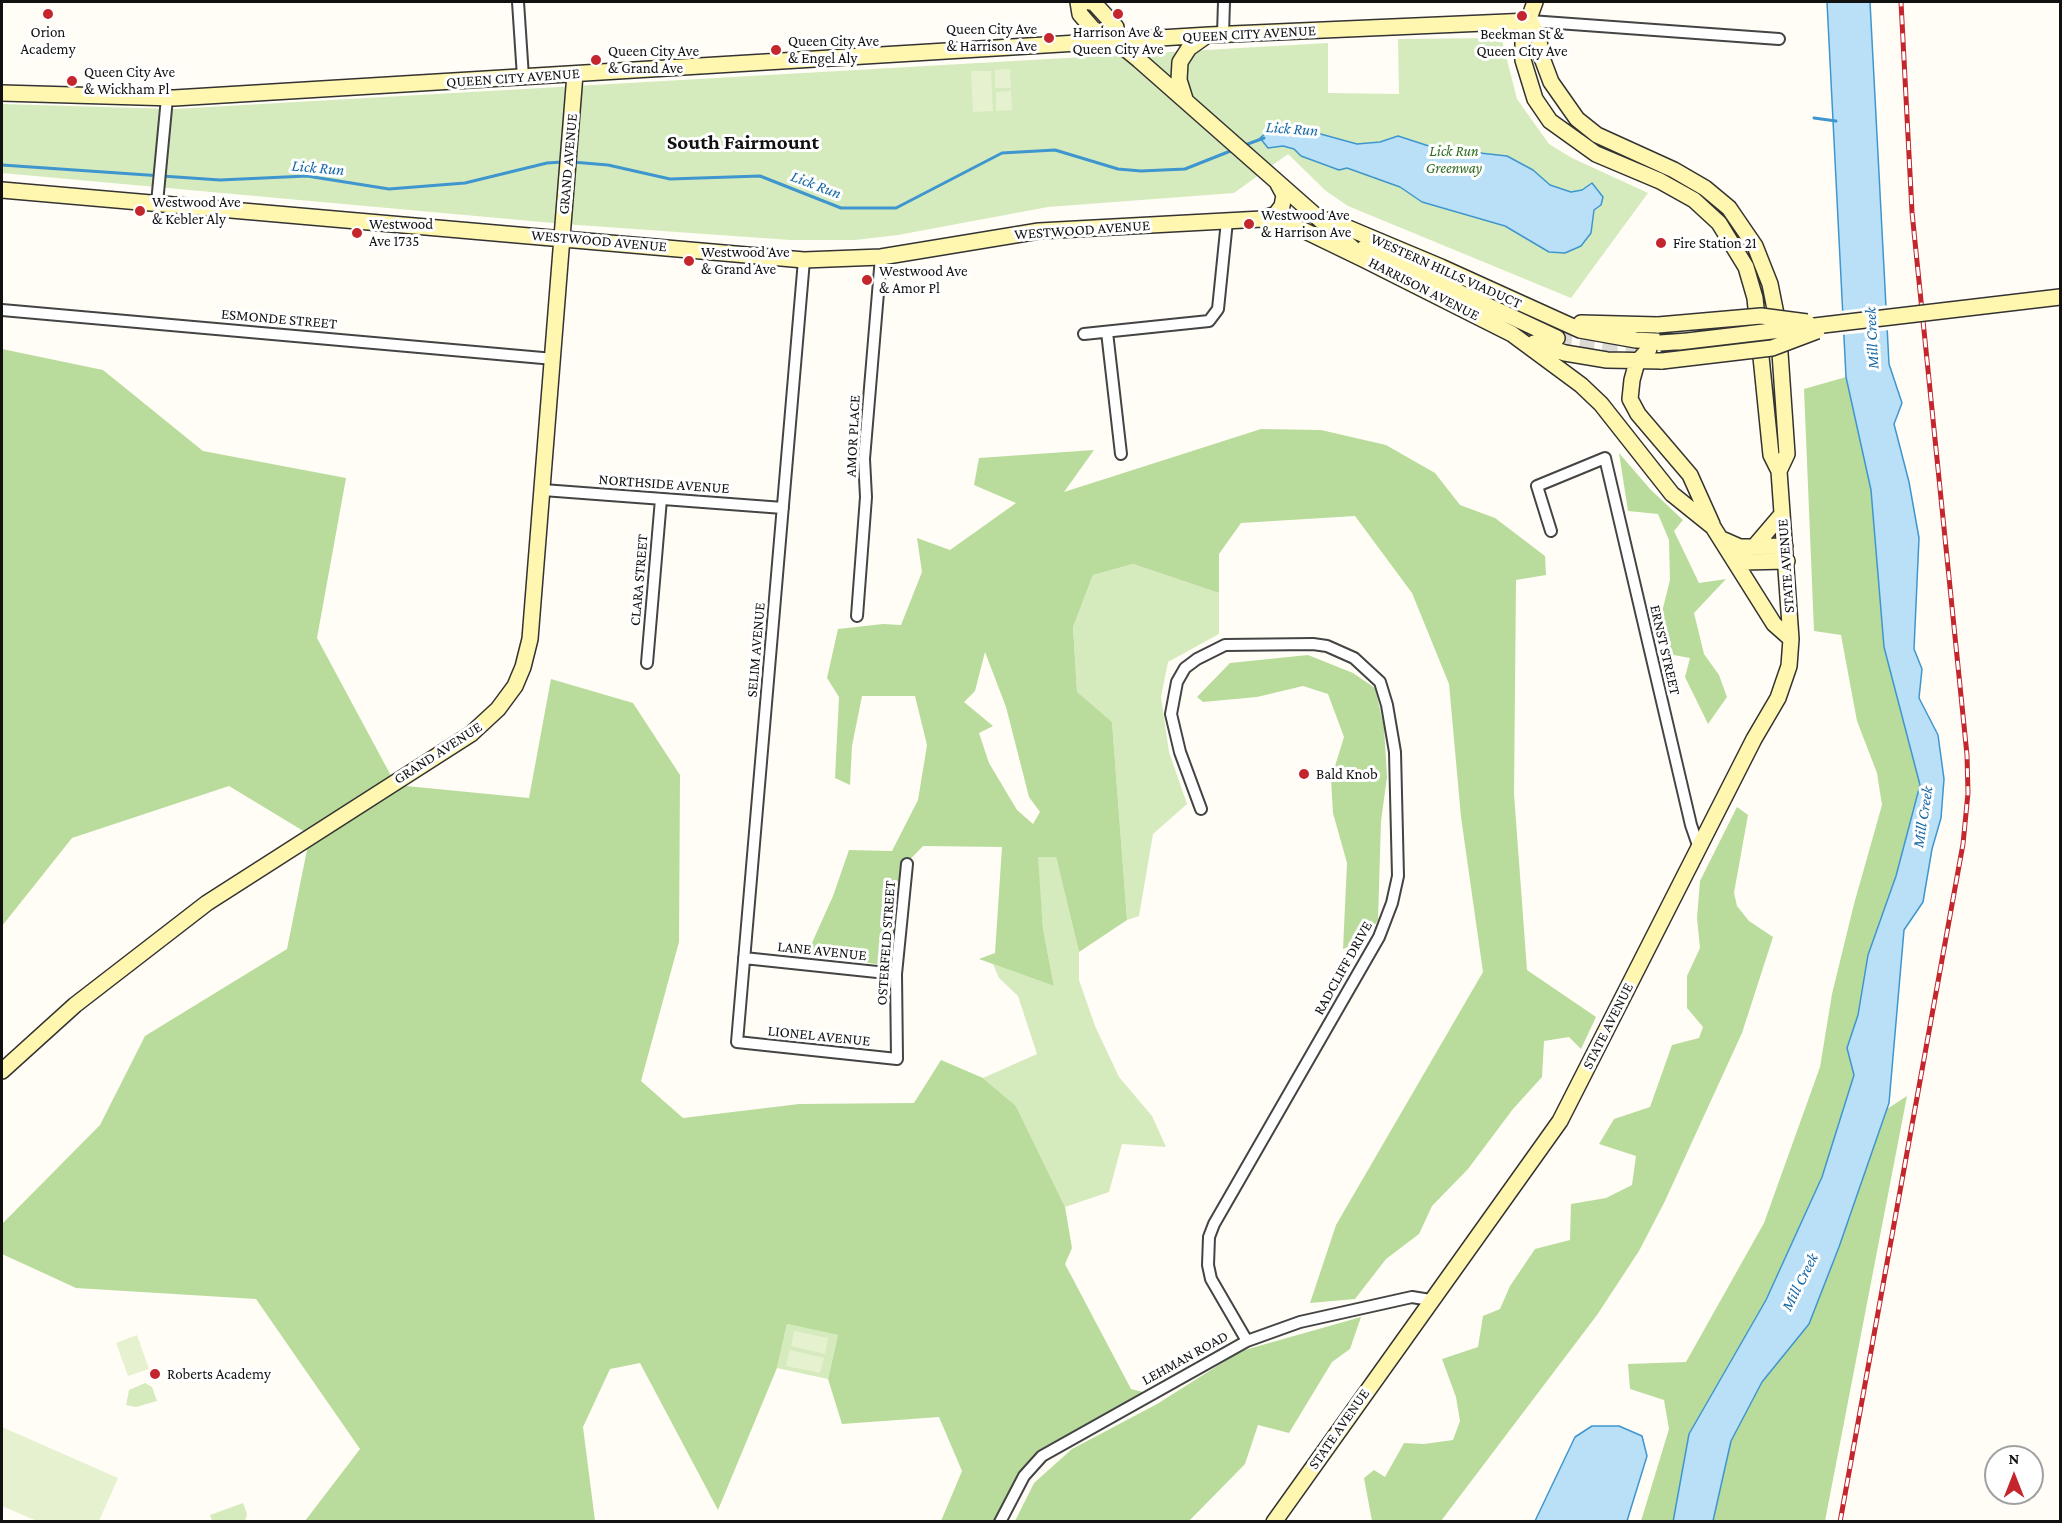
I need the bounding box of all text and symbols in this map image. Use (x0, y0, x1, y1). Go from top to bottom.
marker: Orion Academy (41, 7, 55, 21)
marker: Harrison Ave & Queen City Ave (1111, 7, 1125, 21)
marker: Beekman St & Queen City Ave (1515, 9, 1529, 23)
place label: Queen City Ave & Harrison Ave (946, 20, 1037, 55)
street label: QUEEN CITY AVENUE (1182, 22, 1316, 46)
place label: Orion Academy (20, 23, 76, 58)
place label: Harrison Ave & Queen City Ave (1073, 23, 1163, 58)
place label: Beekman St & Queen City Ave (1477, 25, 1567, 60)
marker: Queen City Ave & Harrison Ave (1042, 31, 1056, 45)
place label: Queen City Ave & Engel Aly (788, 32, 879, 67)
place label: Queen City Ave & Grand Ave (608, 42, 699, 77)
marker: Queen City Ave & Engel Aly (769, 43, 783, 57)
marker: Queen City Ave & Grand Ave (589, 53, 603, 67)
place label: Queen City Ave & Wickham Pl (84, 63, 175, 98)
street label: QUEEN CITY AVENUE (446, 64, 580, 92)
marker: Queen City Ave & Wickham Pl (65, 74, 79, 88)
street label: GRAND AVENUE (555, 113, 581, 215)
water label: Lick Run (1265, 118, 1319, 140)
district label: South Fairmount (667, 130, 819, 156)
park label: Lick Run Greenway (1426, 142, 1482, 177)
water label: Lick Run (291, 156, 345, 180)
water label: Lick Run (788, 167, 844, 203)
place label: Westwood Ave & Kebler Aly (152, 193, 241, 228)
marker: Westwood Ave & Kebler Aly (133, 204, 147, 218)
place label: Westwood Ave & Harrison Ave (1261, 206, 1351, 241)
place label: Westwood Ave 1735 (369, 215, 433, 250)
street label: WESTWOOD AVENUE (1013, 216, 1151, 244)
marker: Westwood Ave & Harrison Ave (1242, 217, 1256, 231)
marker: Westwood Ave 1735 (350, 226, 364, 240)
street label: WESTWOOD AVENUE (530, 226, 668, 256)
street label: WESTERN HILLS VIADUCT (1368, 229, 1524, 313)
place label: Fire Station 21 (1673, 234, 1757, 252)
marker: Fire Station 21 (1654, 236, 1668, 250)
place label: Westwood Ave & Grand Ave (701, 243, 790, 278)
street label: HARRISON AVENUE (1366, 253, 1482, 325)
marker: Westwood Ave & Grand Ave (682, 254, 696, 268)
place label: Westwood Ave & Amor Pl (879, 262, 968, 297)
marker: Westwood Ave & Amor Pl (860, 273, 874, 287)
street label: ESMONDE STREET (220, 305, 338, 333)
water label: Mill Creek (1861, 306, 1883, 370)
street label: AMOR PLACE (842, 394, 864, 478)
street label: NORTHSIDE AVENUE (598, 470, 730, 498)
street label: STATE AVENUE (1774, 518, 1798, 614)
street label: CLARA STREET (626, 533, 652, 627)
street label: SELIM AVENUE (743, 602, 769, 698)
street label: ERNST STREET (1646, 603, 1684, 697)
street label: GRAND AVENUE (391, 718, 485, 788)
place label: Bald Knob (1316, 765, 1378, 783)
marker: Bald Knob (1297, 767, 1311, 781)
water label: Mill Creek (1909, 785, 1937, 849)
street label: OSTERFELD STREET (873, 880, 899, 1006)
street label: RADCLIFF DRIVE (1310, 918, 1376, 1018)
street label: LANE AVENUE (777, 937, 867, 965)
street label: STATE AVENUE (1579, 980, 1637, 1072)
street label: LIONEL AVENUE (767, 1022, 871, 1050)
water label: Mill Creek (1777, 1250, 1823, 1314)
street label: LEHMAN ROAD (1139, 1327, 1231, 1389)
place label: Roberts Academy (167, 1365, 271, 1383)
marker: Roberts Academy (148, 1367, 162, 1381)
street label: STATE AVENUE (1305, 1385, 1373, 1473)
north arrow (1984, 1445, 2044, 1505)
text: N (2009, 1450, 2019, 1467)

